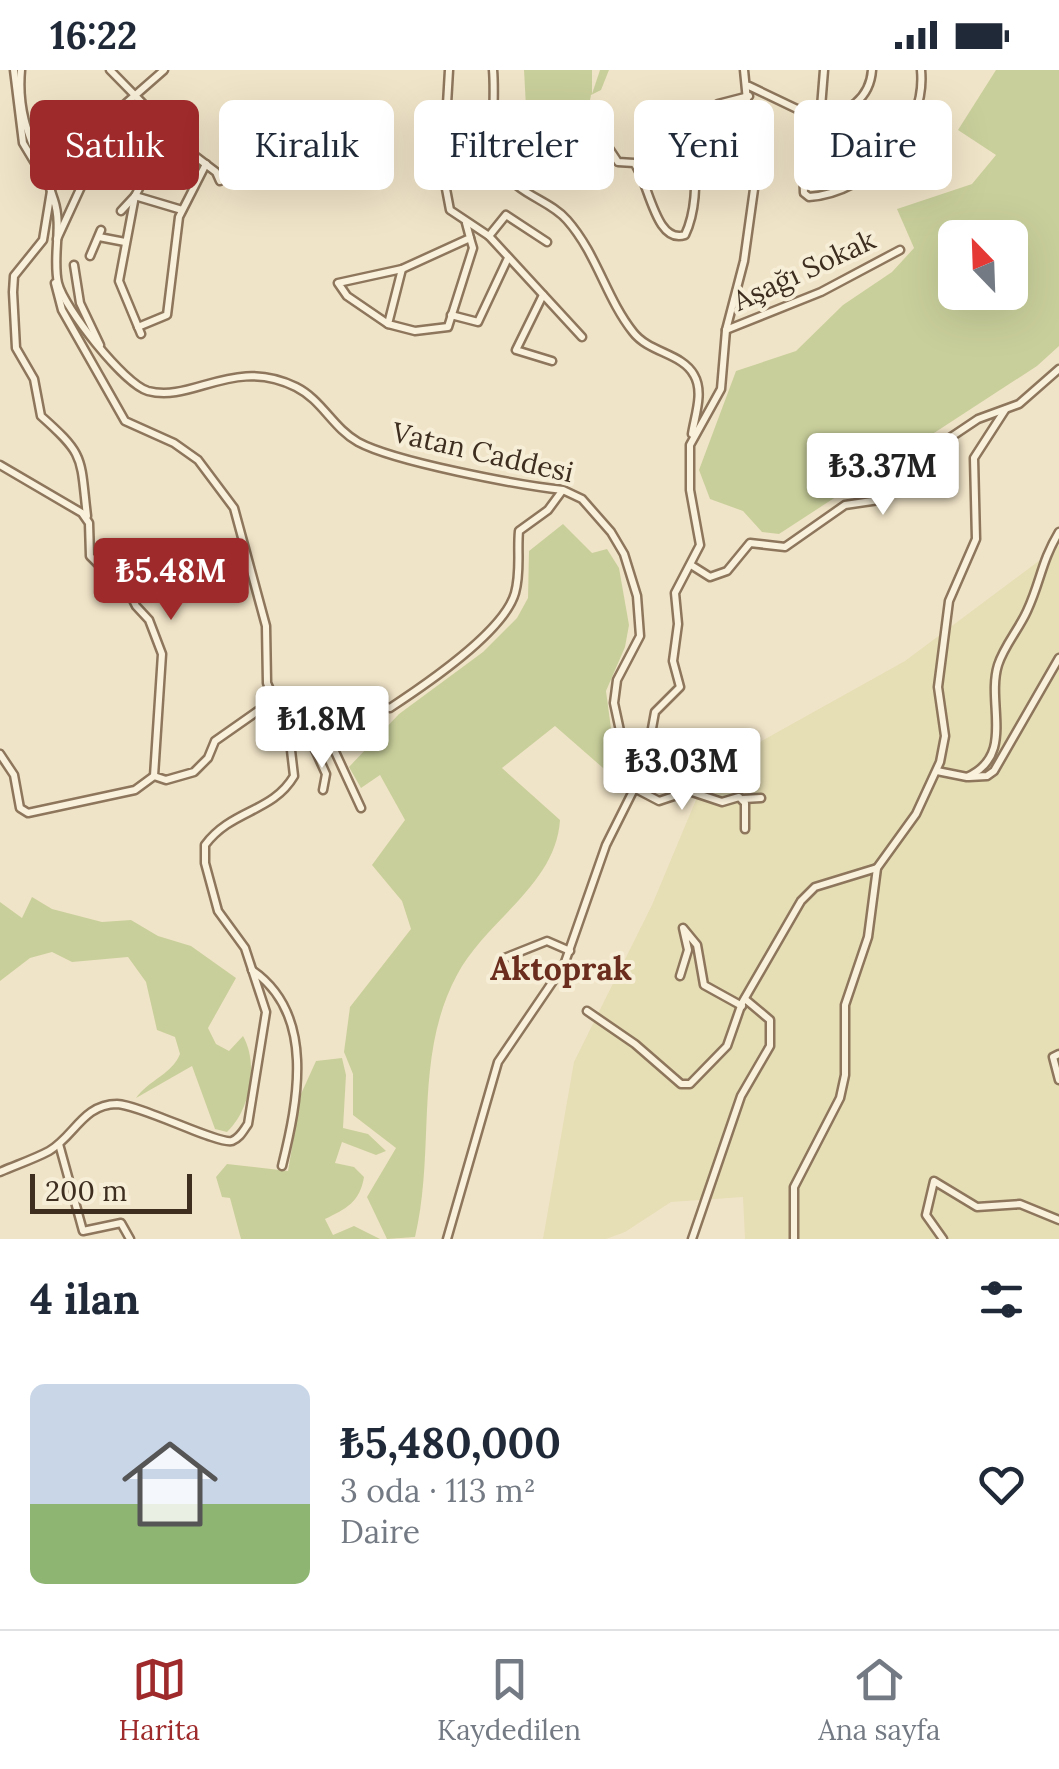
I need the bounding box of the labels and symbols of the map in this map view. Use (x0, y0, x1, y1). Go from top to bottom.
north arrow (938, 220, 1028, 310)
street label: Aşağı Sokak (726, 221, 881, 319)
street label: Vatan Caddesi (388, 413, 577, 490)
pin: ₺3.37M (802, 433, 964, 518)
pin: ₺5.48M (90, 538, 252, 623)
pin: ₺1.8M (252, 686, 392, 771)
pin: ₺3.03M (601, 728, 763, 813)
district label: Aktoprak (490, 948, 632, 989)
scale bar (30, 1169, 192, 1214)

